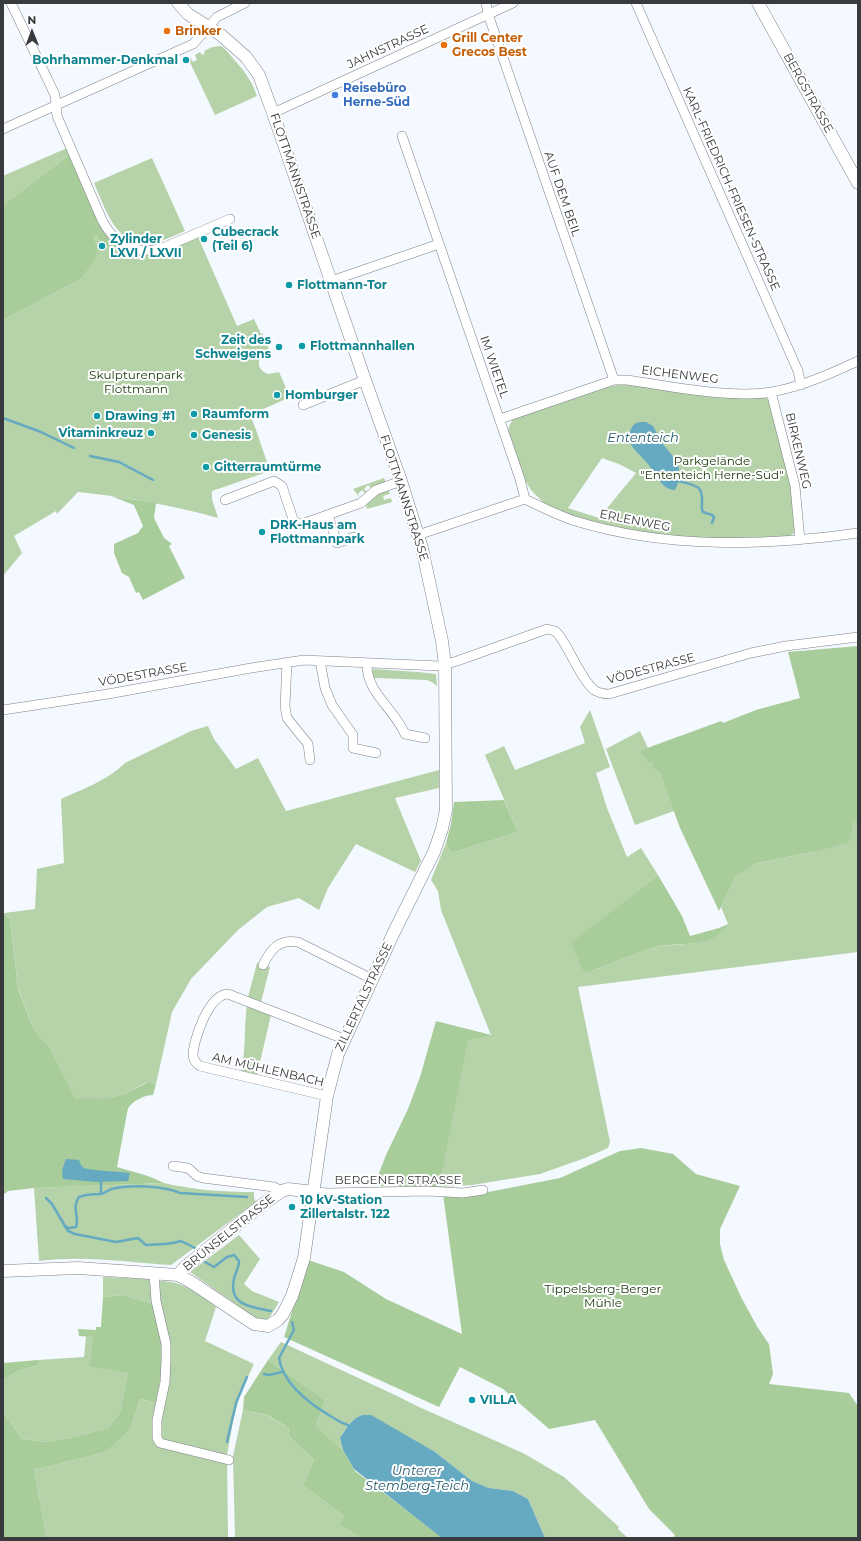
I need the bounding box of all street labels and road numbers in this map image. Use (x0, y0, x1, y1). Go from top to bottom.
street label: JAHNSTRASSE (345, 22, 431, 72)
street label: BERGSTRASSE (780, 50, 836, 136)
street label: KARL-FRIEDRICH-FRIESEN-STRASSE (679, 85, 783, 293)
street label: FLOTTMANNSTRASSE (267, 111, 323, 241)
street label: AUF DEM BEIL (541, 150, 583, 238)
street label: IM WIETEL (477, 334, 511, 400)
street label: EICHENWEG (640, 363, 720, 387)
street label: BIRKENWEG (782, 411, 814, 491)
street label: FLOTTMANNSTRASSE (377, 433, 431, 563)
street label: ERLENWEG (598, 507, 672, 535)
street label: VÖDESTRASSE (606, 650, 696, 688)
street label: VÖDESTRASSE (97, 660, 189, 690)
street label: ZILLERTALSTRASSE (332, 940, 396, 1054)
street label: AM MÜHLENBACH (211, 1050, 325, 1090)
street label: BERGENER STRASSE (335, 1173, 461, 1187)
street label: BRÜNSELSTRASSE (180, 1192, 278, 1274)

